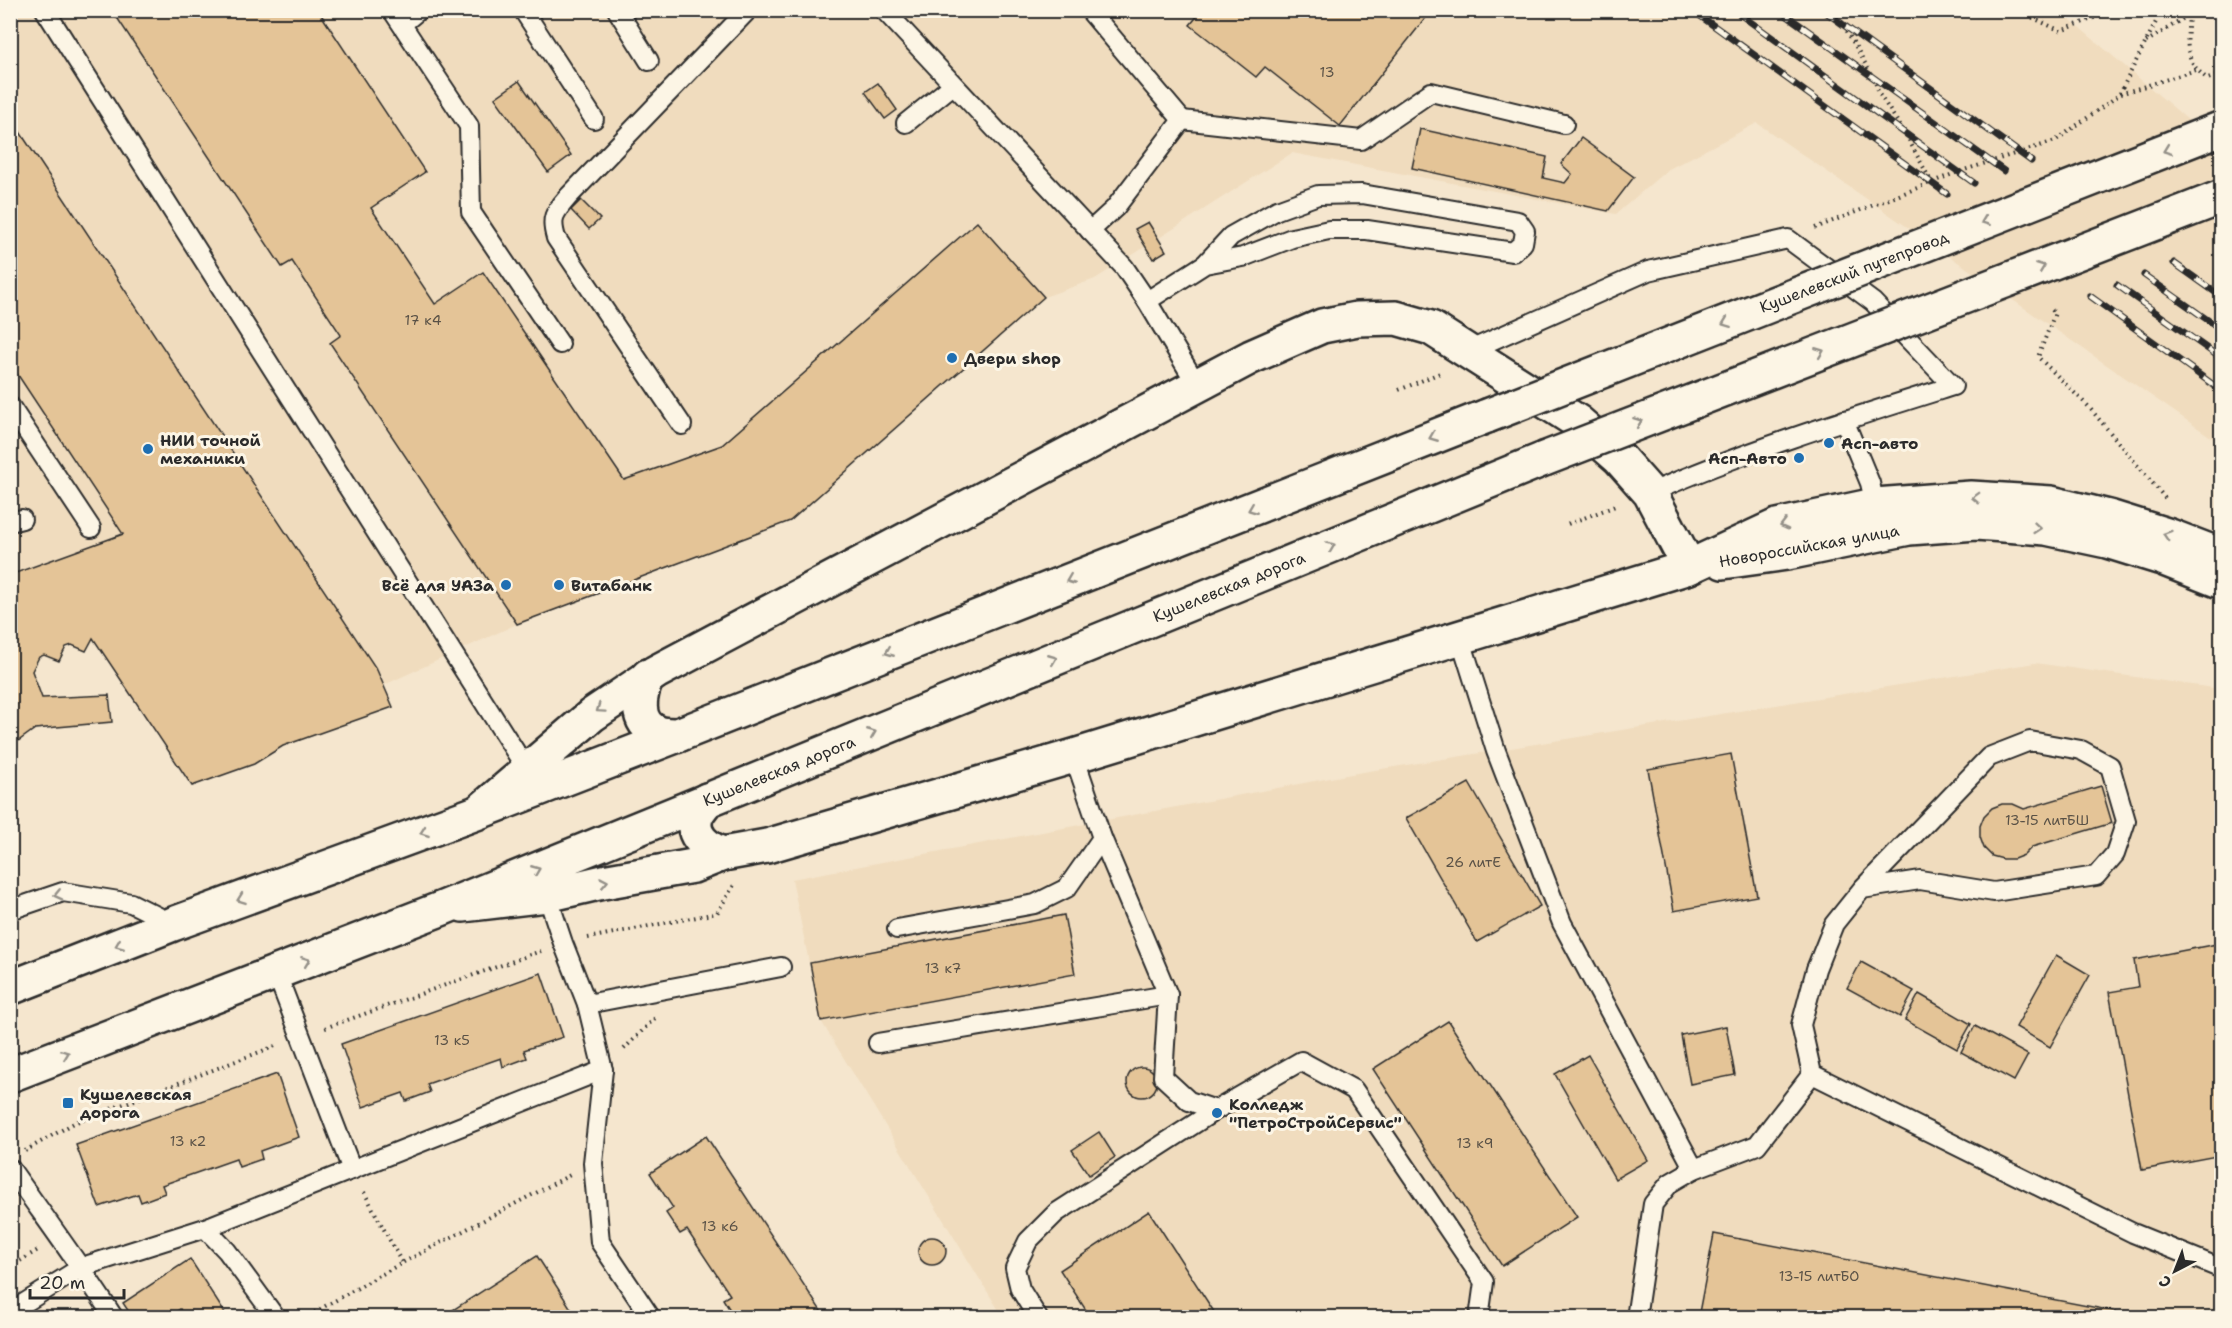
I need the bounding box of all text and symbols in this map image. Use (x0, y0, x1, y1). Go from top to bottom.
house number: 13 (1320, 63, 1334, 81)
one-way arrow (2162, 143, 2173, 155)
one-way arrow (1981, 214, 1992, 226)
street label: Кушелевский путепровод (1757, 226, 1951, 318)
one-way arrow (2035, 261, 2046, 274)
house number: 17 к4 (405, 311, 442, 329)
one-way arrow (1721, 315, 1731, 328)
one-way arrow (1814, 347, 1825, 359)
place label: Двери shop (964, 348, 1061, 369)
marker: Двери shop (945, 351, 959, 365)
one-way arrow (1632, 417, 1643, 430)
place label: НИИ точной механики (160, 430, 261, 469)
one-way arrow (1428, 430, 1439, 443)
place label: Асп-авто (1841, 433, 1918, 454)
marker: Асп-авто (1822, 436, 1836, 450)
marker: НИИ точной механики (141, 442, 155, 456)
place label: Асп-Авто (1708, 448, 1787, 469)
marker: Асп-Авто (1792, 451, 1806, 465)
one-way arrow (1972, 492, 1981, 505)
one-way arrow (1247, 502, 1258, 514)
one-way arrow (1779, 518, 1789, 531)
street label: Новороссийская улица (1717, 520, 1901, 572)
one-way arrow (2033, 521, 2042, 534)
one-way arrow (2162, 530, 2173, 542)
one-way arrow (1324, 541, 1335, 553)
street label: Кушелевская дорога (1150, 547, 1308, 627)
one-way arrow (1065, 573, 1076, 586)
place label: Всё для УАЗа (382, 575, 494, 596)
place label: Витабанк (571, 575, 652, 596)
marker: Всё для УАЗа (499, 578, 513, 592)
marker: Витабанк (552, 578, 566, 592)
one-way arrow (884, 645, 895, 657)
one-way arrow (1047, 654, 1058, 666)
one-way arrow (596, 702, 607, 713)
one-way arrow (866, 728, 877, 740)
street label: Кушелевская дорога (700, 731, 858, 811)
house number: 13-15 литБШ (2005, 811, 2089, 829)
one-way arrow (419, 825, 430, 838)
house number: 26 литЕ (1445, 853, 1501, 871)
one-way arrow (530, 865, 541, 877)
one-way arrow (599, 876, 609, 889)
one-way arrow (53, 887, 63, 900)
one-way arrow (236, 892, 247, 904)
one-way arrow (114, 938, 125, 950)
one-way arrow (300, 956, 311, 968)
house number: 13 к7 (925, 959, 961, 977)
house number: 13 к5 (434, 1031, 470, 1049)
one-way arrow (59, 1048, 70, 1061)
place label: Кушелевская дорога (80, 1084, 192, 1123)
place label: Колледж "ПетроСтройСервис" (1229, 1094, 1402, 1133)
marker: Кушелевская дорога (61, 1096, 75, 1110)
marker: Колледж "ПетроСтройСервис" (1210, 1106, 1224, 1120)
house number: 13 к2 (170, 1132, 206, 1150)
house number: 13 к9 (1457, 1134, 1493, 1152)
house number: 13 к6 (702, 1217, 738, 1235)
north arrow (2145, 1241, 2205, 1301)
scale bar (30, 1262, 124, 1300)
house number: 13-15 литБО (1779, 1267, 1859, 1285)
text: 20 m (39, 1271, 85, 1295)
text: С (2154, 1271, 2176, 1293)

